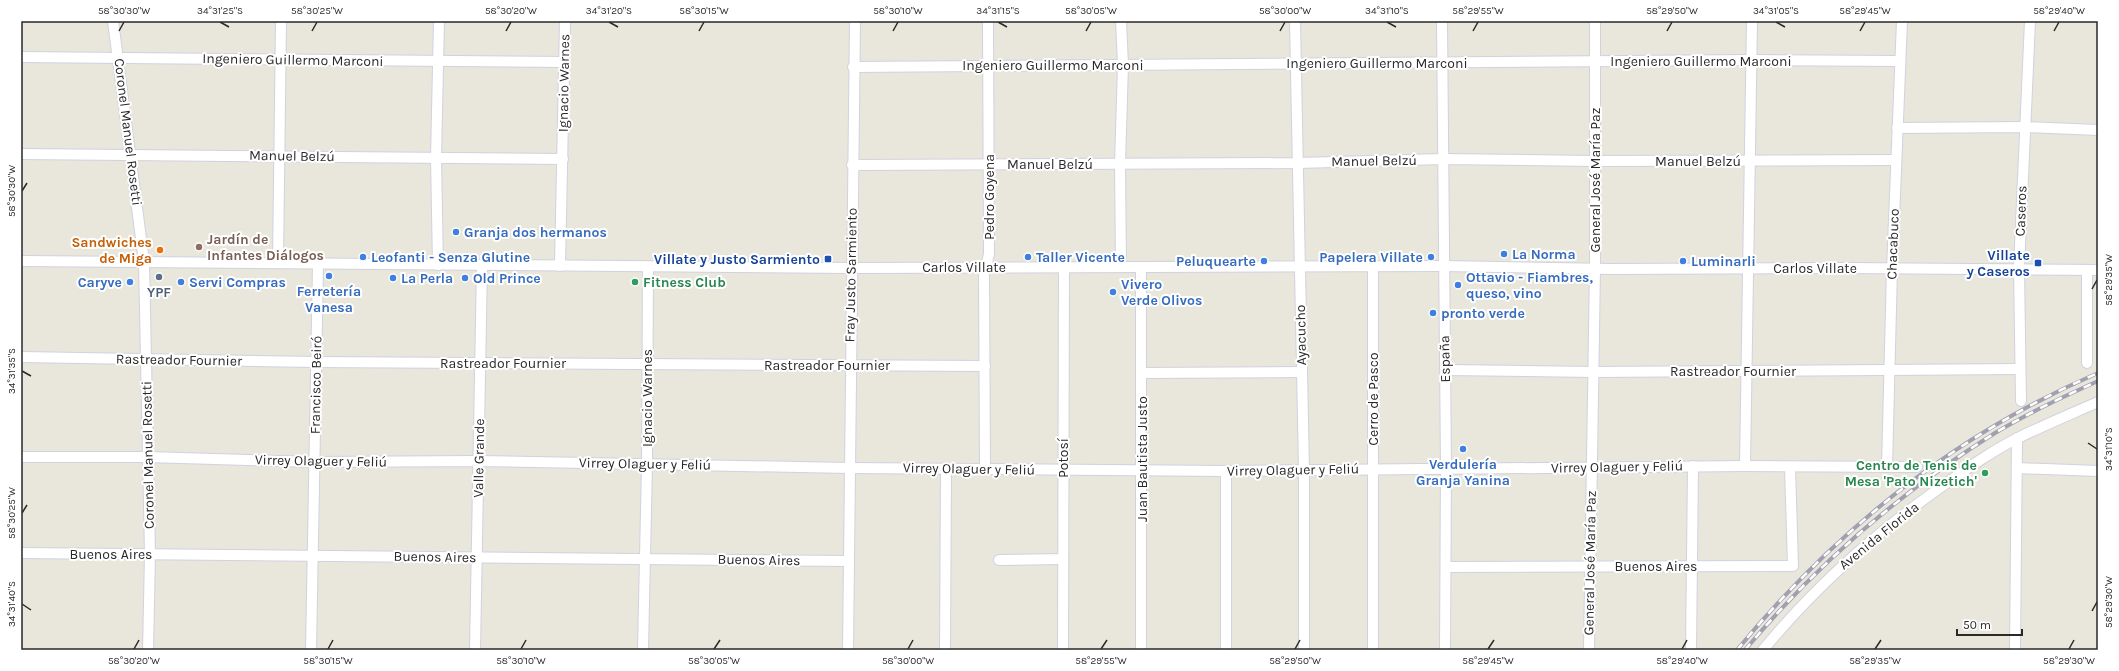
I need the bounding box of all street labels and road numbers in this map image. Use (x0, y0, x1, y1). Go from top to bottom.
street label: Ignacio Warnes (555, 34, 573, 132)
street label: Ingeniero Guillermo Marconi (202, 50, 384, 70)
street label: Ingeniero Guillermo Marconi (1610, 53, 1792, 70)
street label: Ingeniero Guillermo Marconi (1286, 55, 1468, 72)
street label: Coronel Manuel Rosetti (111, 57, 145, 207)
street label: Ingeniero Guillermo Marconi (962, 57, 1144, 74)
street label: General José María Paz (1587, 108, 1604, 252)
street label: Manuel Belzú (249, 147, 335, 165)
street label: Manuel Belzú (1331, 152, 1417, 170)
street label: Manuel Belzú (1655, 153, 1741, 170)
street label: Pedro Goyena (981, 154, 998, 240)
street label: Manuel Belzú (1007, 156, 1093, 173)
street label: Caseros (2012, 185, 2030, 237)
street label: Fray Justo Sarmiento (841, 207, 861, 343)
street label: Chacabuco (1883, 208, 1903, 280)
street label: Carlos Villate (922, 259, 1006, 276)
street label: Carlos Villate (1773, 260, 1857, 277)
street label: Ayacucho (1292, 304, 1310, 366)
street label: España (1436, 335, 1454, 383)
street label: Francisco Beiró (307, 336, 325, 434)
street label: Ignacio Warnes (639, 349, 656, 447)
street label: Rastreador Fournier (116, 350, 243, 370)
street label: Cerro de Pasco (1365, 352, 1382, 446)
street label: Rastreador Fournier (440, 355, 567, 372)
street label: Rastreador Fournier (764, 357, 891, 374)
street label: Rastreador Fournier (1670, 363, 1797, 380)
street label: Coronel Manuel Rosetti (138, 381, 158, 529)
street label: Juan Bautista Justo (1134, 396, 1151, 522)
street label: Valle Grande (470, 418, 488, 498)
street label: Potosí (1055, 437, 1072, 478)
street label: Virrey Olaguer y Feliú (255, 451, 387, 471)
street label: Virrey Olaguer y Feliú (579, 454, 711, 474)
street label: Virrey Olaguer y Feliú (1551, 457, 1683, 477)
street label: Virrey Olaguer y Feliú (903, 459, 1035, 479)
street label: Virrey Olaguer y Feliú (1227, 460, 1359, 480)
street label: General José María Paz (1580, 490, 1600, 636)
street label: Avenida Florida (1836, 499, 1922, 573)
street label: Buenos Aires (70, 546, 152, 563)
street label: Buenos Aires (393, 548, 477, 566)
street label: Buenos Aires (717, 551, 801, 569)
street label: Buenos Aires (1615, 558, 1697, 575)

